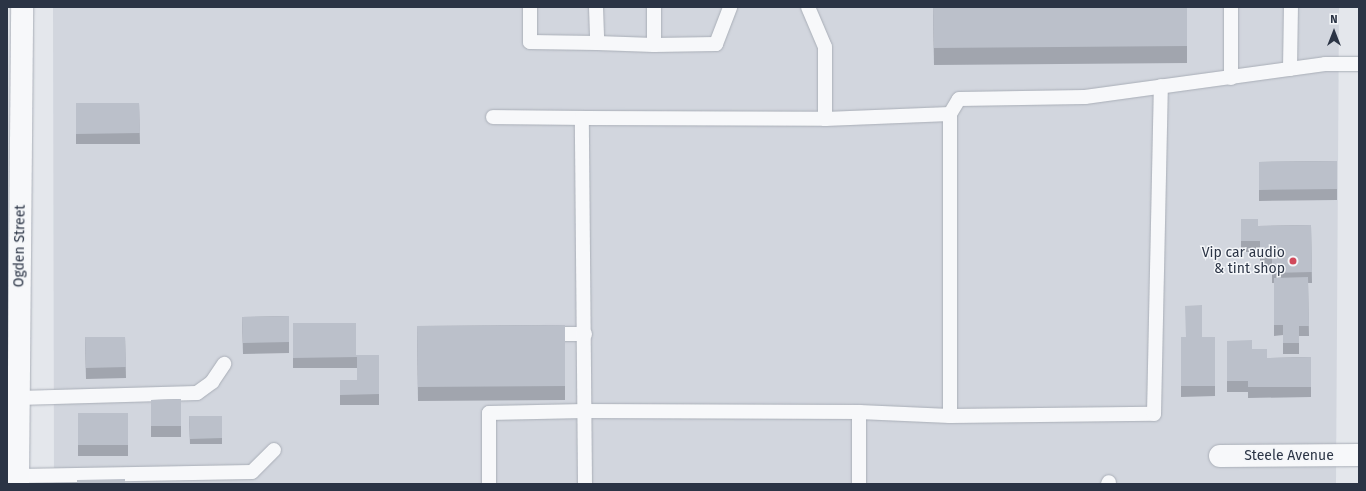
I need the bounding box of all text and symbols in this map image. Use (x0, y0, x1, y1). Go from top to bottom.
north arrow (1314, 12, 1354, 52)
text: N (1330, 13, 1338, 26)
street label: Ogden Street (11, 205, 29, 287)
place label: Vip car audio & tint shop (1202, 245, 1285, 278)
marker: Vip car audio & tint shop (1288, 256, 1298, 266)
street label: Steele Avenue (1244, 448, 1334, 464)

